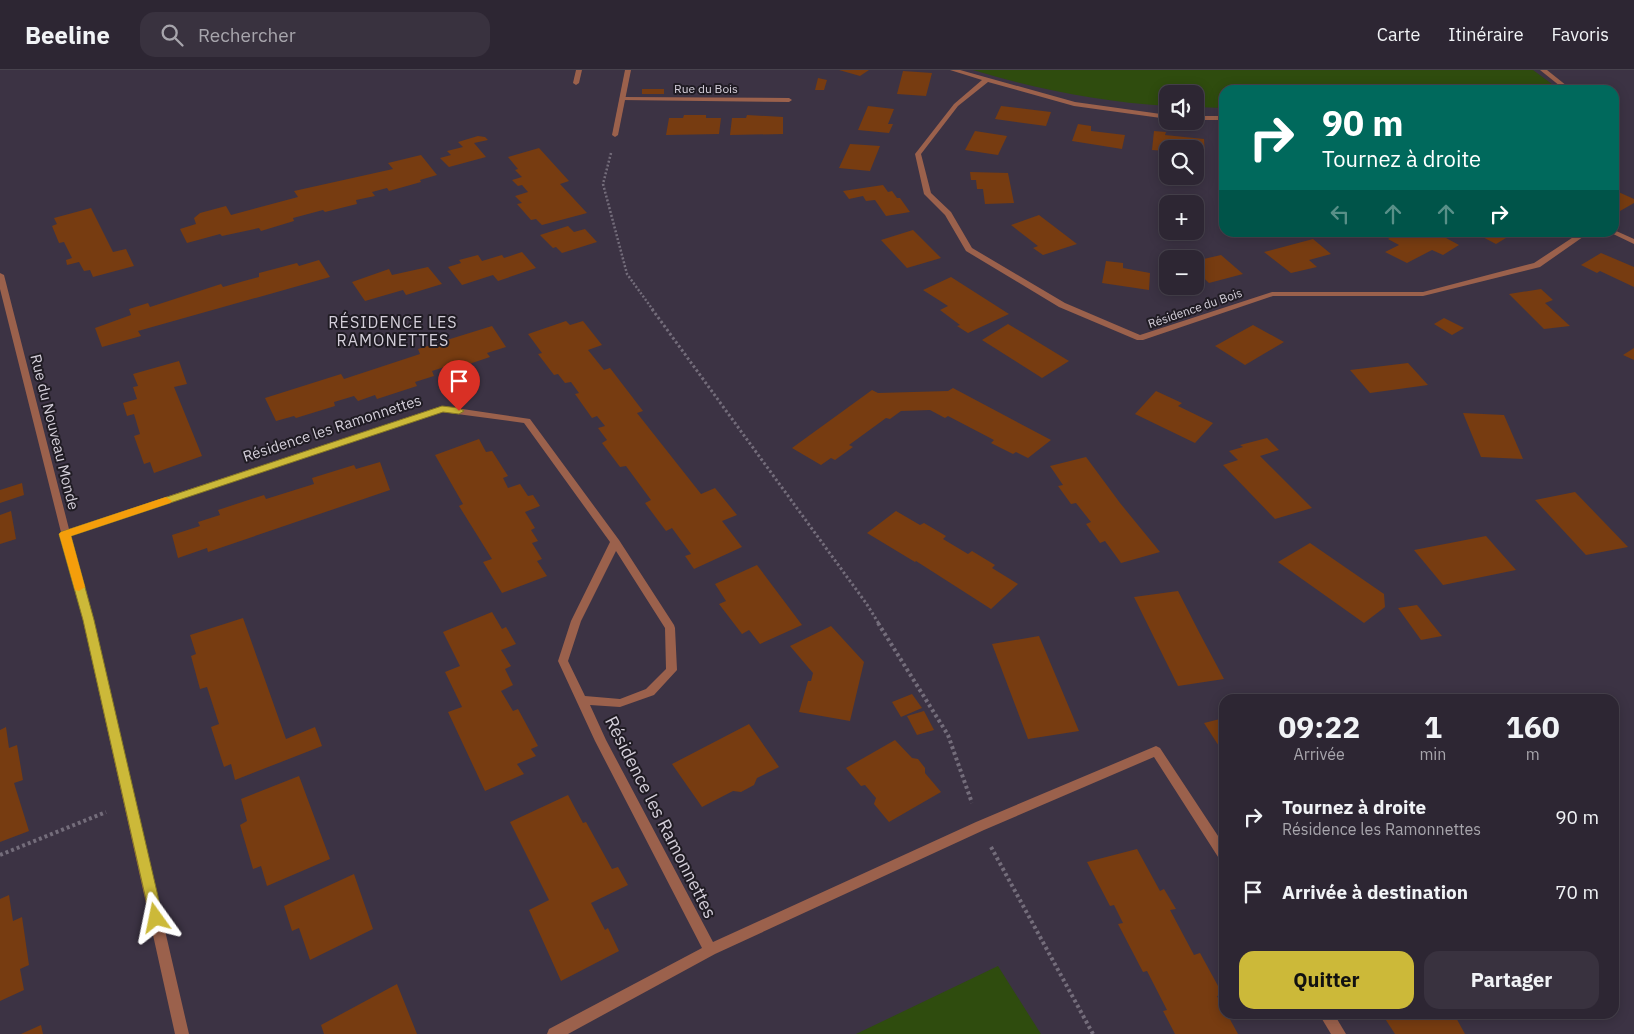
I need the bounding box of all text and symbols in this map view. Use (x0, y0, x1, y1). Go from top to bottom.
search box (140, 12, 490, 57)
text: Beeline (25, 19, 110, 51)
icon: search (158, 21, 186, 49)
text: Rechercher (198, 23, 296, 47)
text: Carte (1377, 23, 1420, 46)
text: Itinéraire (1448, 23, 1524, 46)
text: Favoris (1552, 23, 1609, 46)
street label: Rue du Bois (674, 81, 738, 96)
map controls (1159, 85, 1204, 295)
button: sound (1159, 85, 1204, 130)
text: 90 m (1322, 100, 1404, 146)
icon: right (1239, 105, 1304, 170)
button: search (1159, 140, 1204, 185)
text: Tournez à droite (1322, 144, 1481, 173)
button: + (1159, 195, 1204, 240)
icon: left (1326, 200, 1354, 228)
icon: ahead (1379, 200, 1407, 228)
icon: ahead (1432, 200, 1460, 228)
icon: right (1485, 200, 1513, 228)
button: − (1159, 250, 1204, 295)
street label: Résidence du Bois (1146, 285, 1244, 331)
district label: RÉSIDENCE LES RAMONETTES (328, 311, 458, 350)
street label: Rue du Nouveau Monde (26, 352, 84, 512)
pin (438, 360, 480, 411)
icon: arrive (445, 367, 473, 395)
street label: Résidence les Ramonnettes (240, 390, 424, 466)
text: 09:22 (1278, 707, 1360, 746)
text: 1 (1424, 707, 1442, 746)
text: 160 (1506, 707, 1560, 746)
street label: Résidence les Ramonnettes (600, 712, 722, 922)
text: Arrivée (1294, 744, 1345, 764)
text: min (1419, 744, 1446, 764)
text: m (1526, 744, 1540, 764)
text: Tournez à droite (1282, 795, 1426, 819)
icon: right (1239, 803, 1267, 831)
text: 90 m (1555, 805, 1599, 829)
text: Résidence les Ramonnettes (1282, 819, 1481, 839)
icon: arrive (1239, 878, 1267, 906)
text: Arrivée à destination (1282, 880, 1468, 904)
text: 70 m (1555, 880, 1599, 904)
position arrow (129, 891, 181, 943)
button: Quitter (1239, 951, 1414, 1009)
button: Partager (1424, 951, 1599, 1009)

